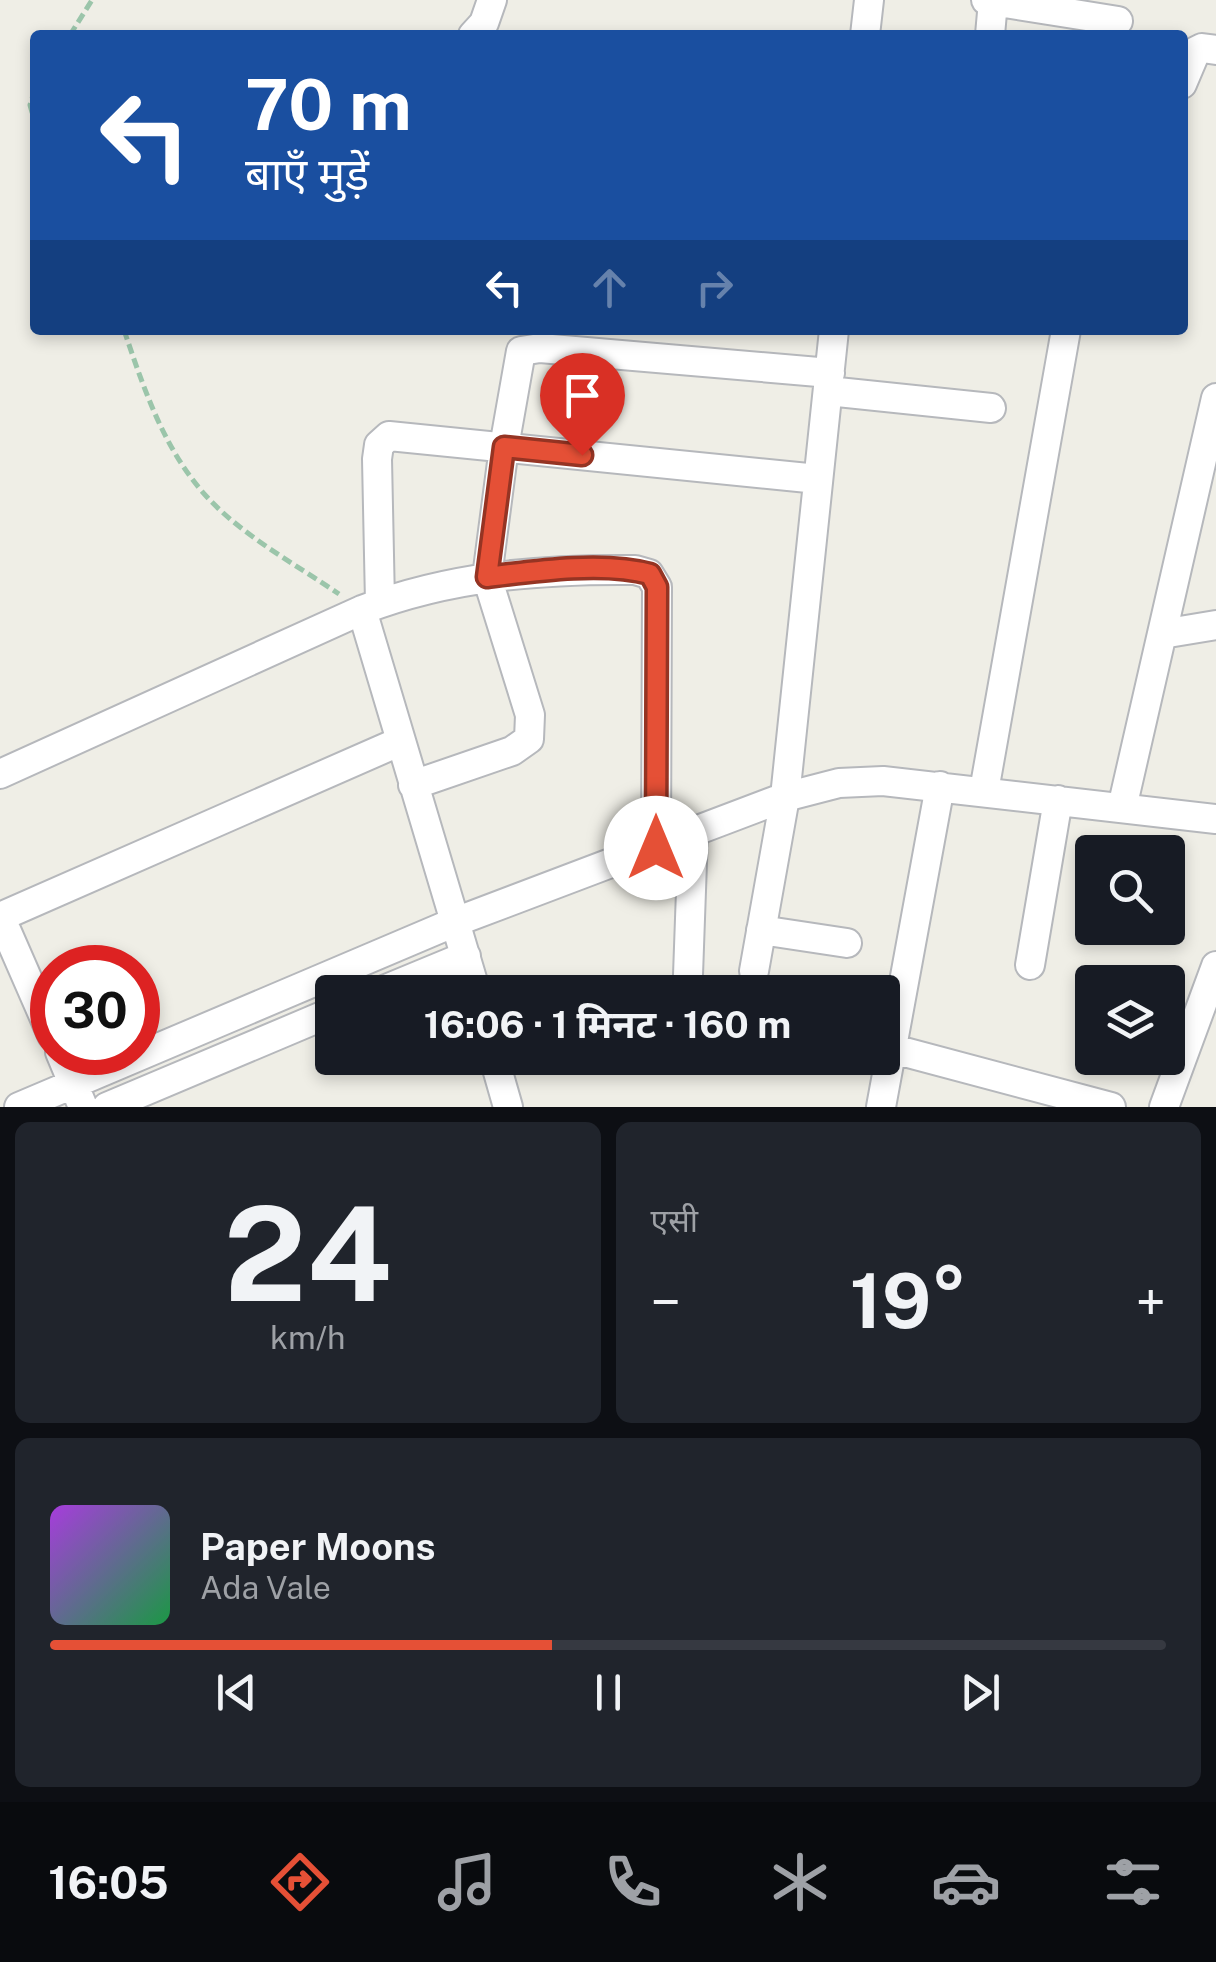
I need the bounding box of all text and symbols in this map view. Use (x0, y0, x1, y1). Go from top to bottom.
text: 70 m (245, 63, 412, 146)
icon: left (80, 70, 210, 200)
text: बाएँ मुड़ें (245, 147, 369, 200)
icon: left (477, 260, 532, 315)
icon: ahead (582, 260, 637, 315)
icon: right (687, 260, 742, 315)
pin (540, 353, 625, 456)
icon: arrive (555, 368, 610, 423)
position arrow (604, 796, 708, 900)
map controls (1075, 835, 1185, 1075)
button: search (1075, 835, 1185, 945)
speed limit sign: 30 (30, 945, 160, 1075)
button: layers (1075, 965, 1185, 1075)
text: 16:06 · 1 मिनट · 160 m (424, 1002, 791, 1047)
text: 24 (224, 1178, 392, 1330)
text: एसी (651, 1202, 698, 1239)
text: 19° (850, 1257, 967, 1345)
text: − (651, 1270, 681, 1334)
text: + (1135, 1270, 1166, 1334)
text: km/h (270, 1319, 345, 1356)
text: Paper Moons (200, 1524, 435, 1569)
text: Ada Vale (200, 1569, 331, 1606)
icon: previous (209, 1665, 264, 1720)
icon: pause (581, 1665, 636, 1720)
icon: next (953, 1665, 1008, 1720)
icon: directions (265, 1847, 335, 1917)
icon: music (432, 1847, 502, 1917)
icon: phone (598, 1847, 668, 1917)
icon: climate (765, 1847, 835, 1917)
icon: car (931, 1847, 1001, 1917)
icon: filters (1098, 1847, 1168, 1917)
text: 16:05 (48, 1856, 169, 1909)

